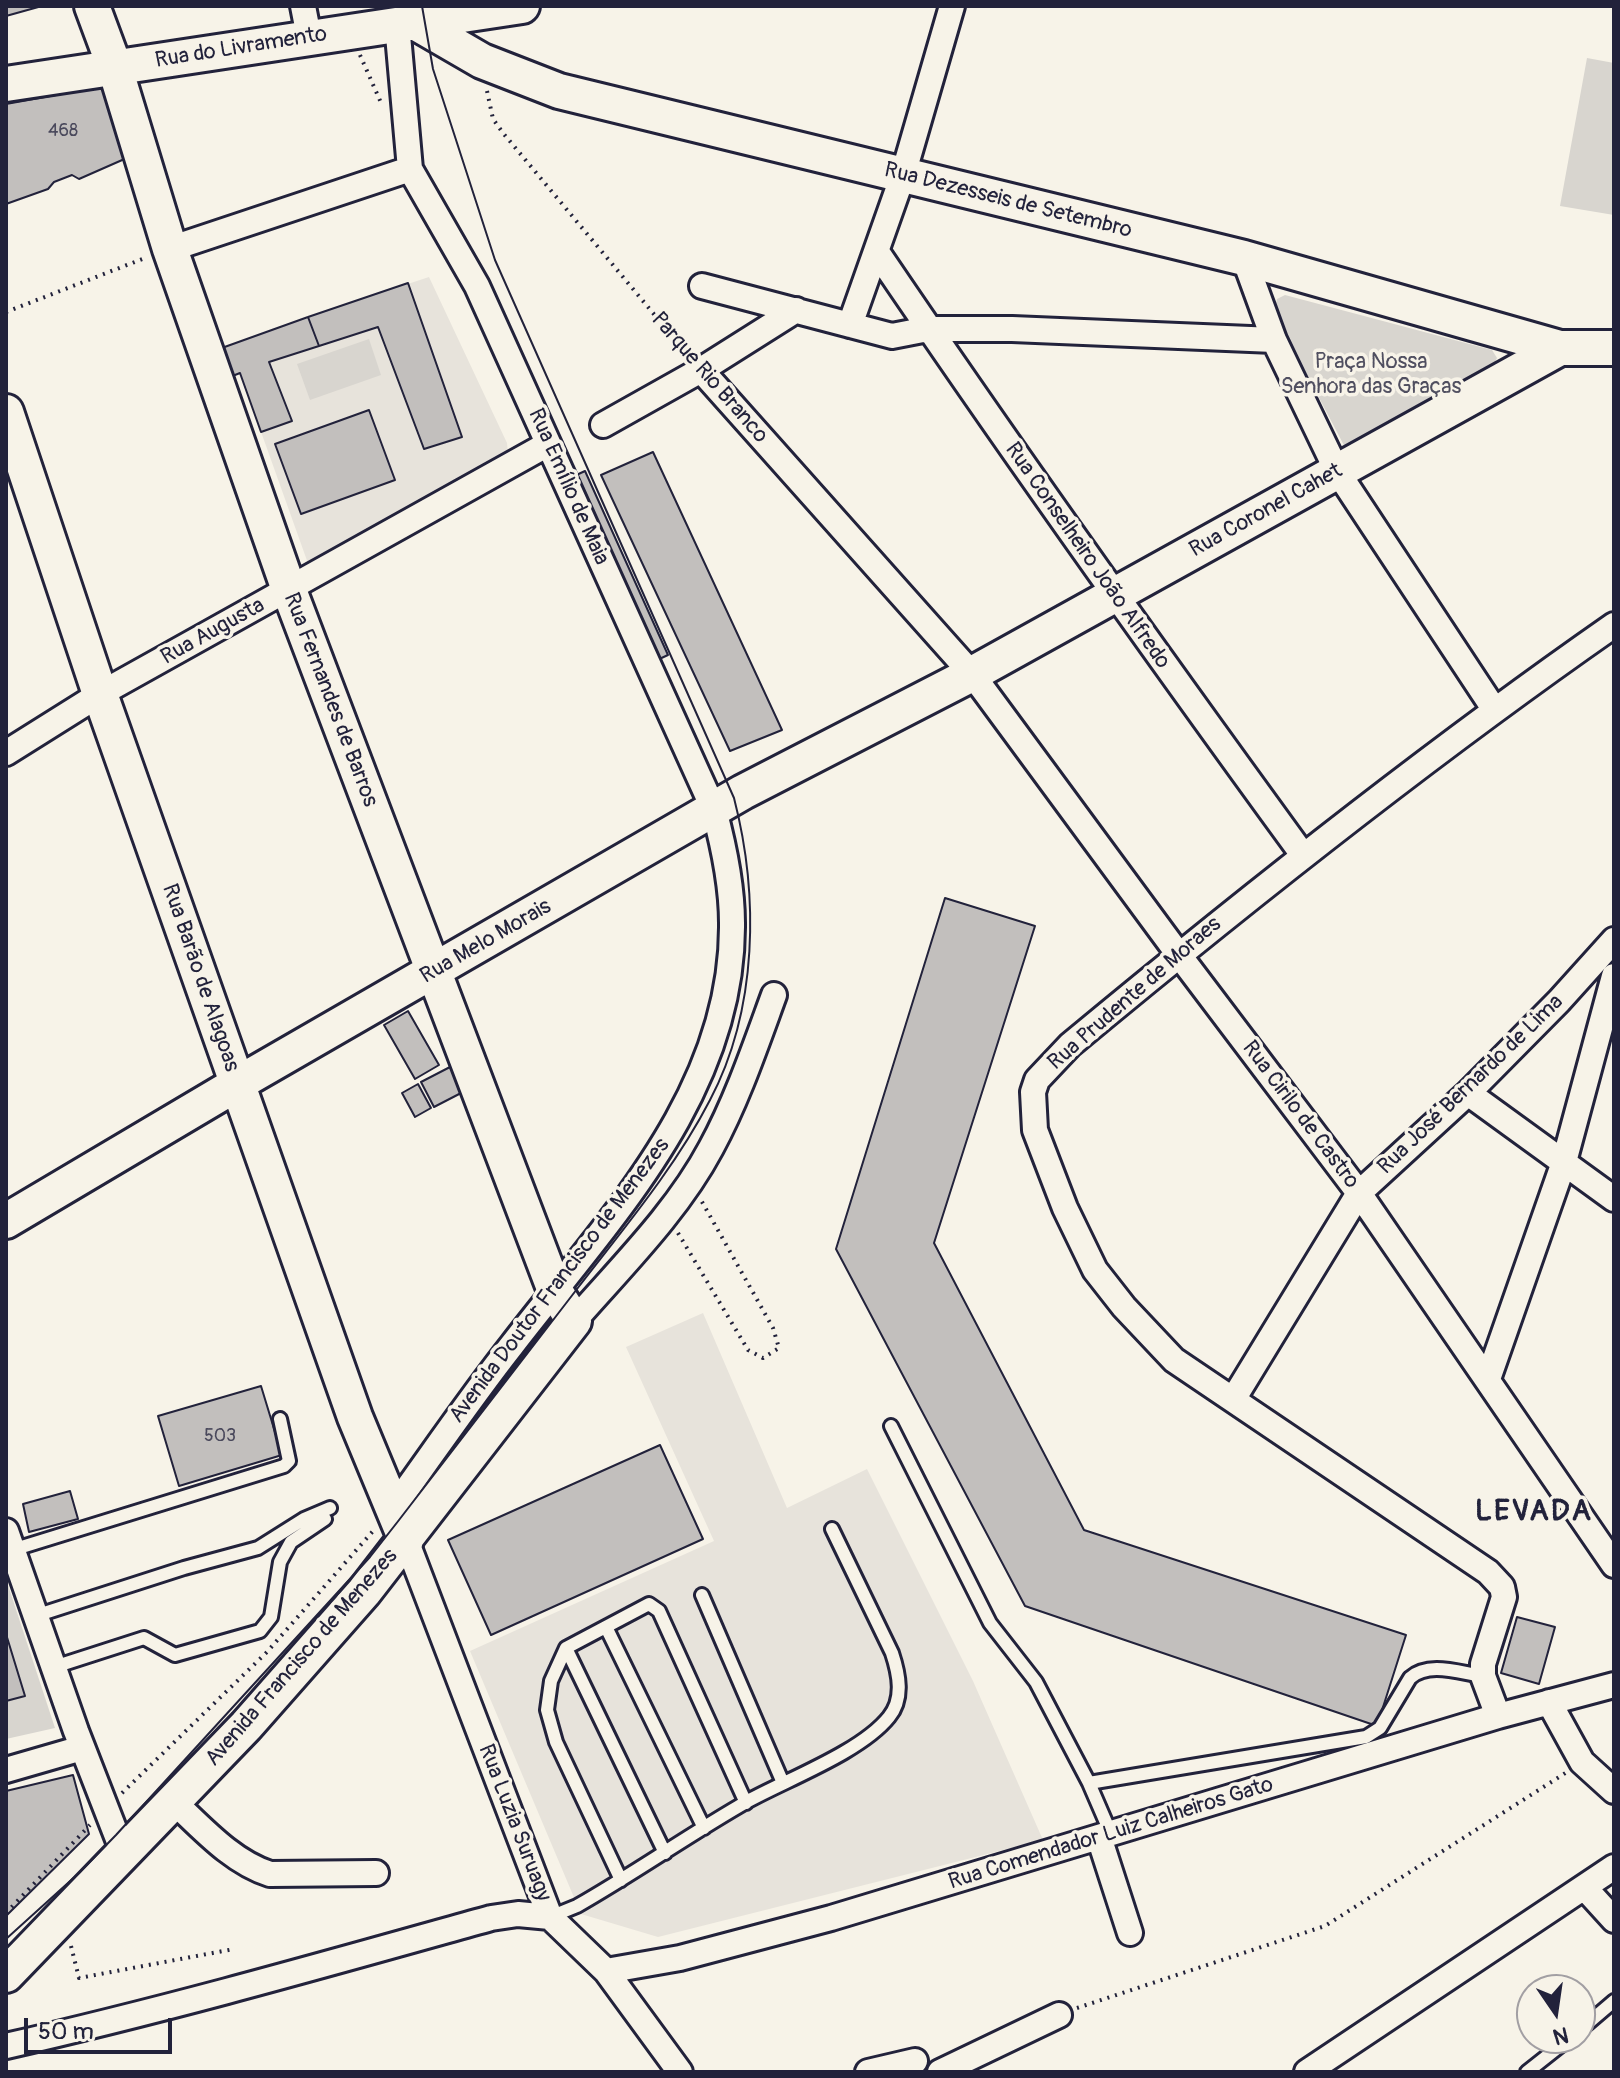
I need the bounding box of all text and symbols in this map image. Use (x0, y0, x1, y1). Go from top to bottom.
street label: Rua do Livramento (153, 21, 329, 75)
house number: 468 (48, 120, 78, 142)
street label: Rua Dezesseis de Setembro (882, 157, 1134, 245)
street label: Parque Rio Branco (645, 307, 773, 449)
park label: Praça Nossa Senhora das Graças (1281, 349, 1461, 400)
street label: Rua Emílio de Maia (522, 405, 614, 569)
street label: Rua Conselheiro João Alfredo (999, 438, 1175, 674)
street label: Rua Coronel Cahet (1185, 458, 1347, 564)
street label: Rua Fernandes de Barros (277, 589, 383, 811)
street label: Rua Augusta (157, 593, 269, 671)
street label: Rua Barão de Alagoas (156, 881, 244, 1075)
street label: Rua Melo Morais (416, 894, 556, 990)
street label: Rua Prudente de Moraes (1043, 912, 1227, 1076)
street label: Rua José Bernardo de Lima (1373, 989, 1569, 1181)
street label: Rua Cirilo de Castro (1236, 1036, 1364, 1194)
street label: Avenida Doutor Francisco de Menezes (444, 1133, 676, 1429)
house number: 503 (204, 1425, 236, 1447)
district label: LEVADA (1475, 1494, 1593, 1530)
street label: Avenida Francisco de Menezes (200, 1544, 404, 1772)
street label: Rua Luzia Suruagy (472, 1741, 556, 1905)
street label: Rua Comendador Luiz Calheiros Gato (945, 1772, 1277, 1896)
north arrow (1516, 1974, 1596, 2054)
scale bar (28, 2002, 176, 2052)
text: 50 m (38, 2017, 94, 2046)
text: N (1551, 2020, 1571, 2051)

